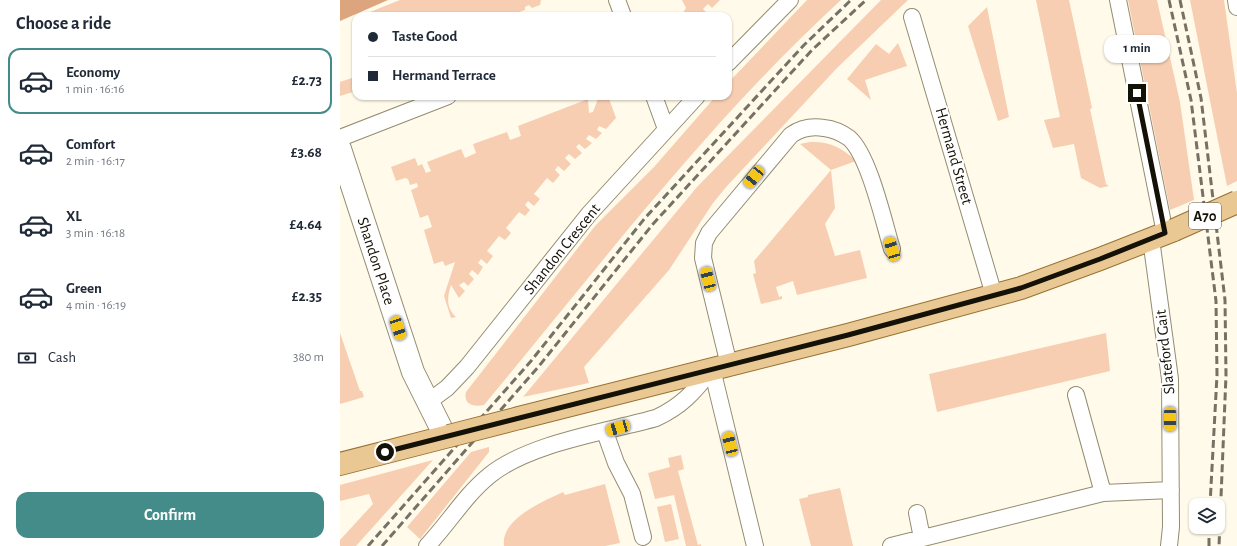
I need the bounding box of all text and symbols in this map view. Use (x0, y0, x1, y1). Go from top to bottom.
text: Choose a ride (16, 15, 111, 33)
text: Taste Good (392, 29, 457, 44)
callout: 1 min (1104, 35, 1170, 63)
text: 1 min (1123, 42, 1151, 55)
icon: car (18, 63, 54, 99)
text: Economy (66, 65, 120, 80)
text: Hermand Terrace (392, 68, 496, 83)
text: £2.73 (292, 73, 322, 88)
text: 1 min · 16:16 (66, 83, 124, 96)
route end (1128, 84, 1146, 102)
street label: Hermand Street (933, 106, 975, 206)
icon: car (18, 135, 54, 171)
text: Comfort (66, 137, 115, 152)
text: £3.68 (291, 145, 322, 160)
text: 2 min · 16:17 (66, 155, 125, 168)
car (742, 164, 766, 190)
street label: Shandon Crescent (521, 201, 603, 297)
road number: A70 (1189, 203, 1221, 229)
icon: car (18, 207, 54, 243)
text: XL (66, 209, 82, 224)
street label: Shandon Place (354, 215, 398, 307)
text: £4.64 (290, 217, 322, 232)
text: 3 min · 16:18 (66, 227, 125, 240)
car (883, 236, 901, 262)
car (699, 266, 717, 292)
icon: car (18, 279, 54, 315)
text: Green (66, 281, 102, 296)
text: £2.35 (292, 289, 322, 304)
text: 4 min · 16:19 (66, 299, 126, 312)
street label: Slateford Gait (1153, 309, 1177, 395)
car (389, 315, 407, 341)
icon: cash (16, 347, 38, 369)
text: Cash (48, 350, 76, 365)
text: 380 m (293, 351, 324, 364)
car (1164, 407, 1176, 431)
car (605, 419, 631, 437)
car (721, 431, 739, 457)
route start (376, 443, 394, 461)
button: Confirm (16, 492, 324, 538)
map controls (1189, 498, 1225, 534)
button: layers (1189, 498, 1225, 534)

